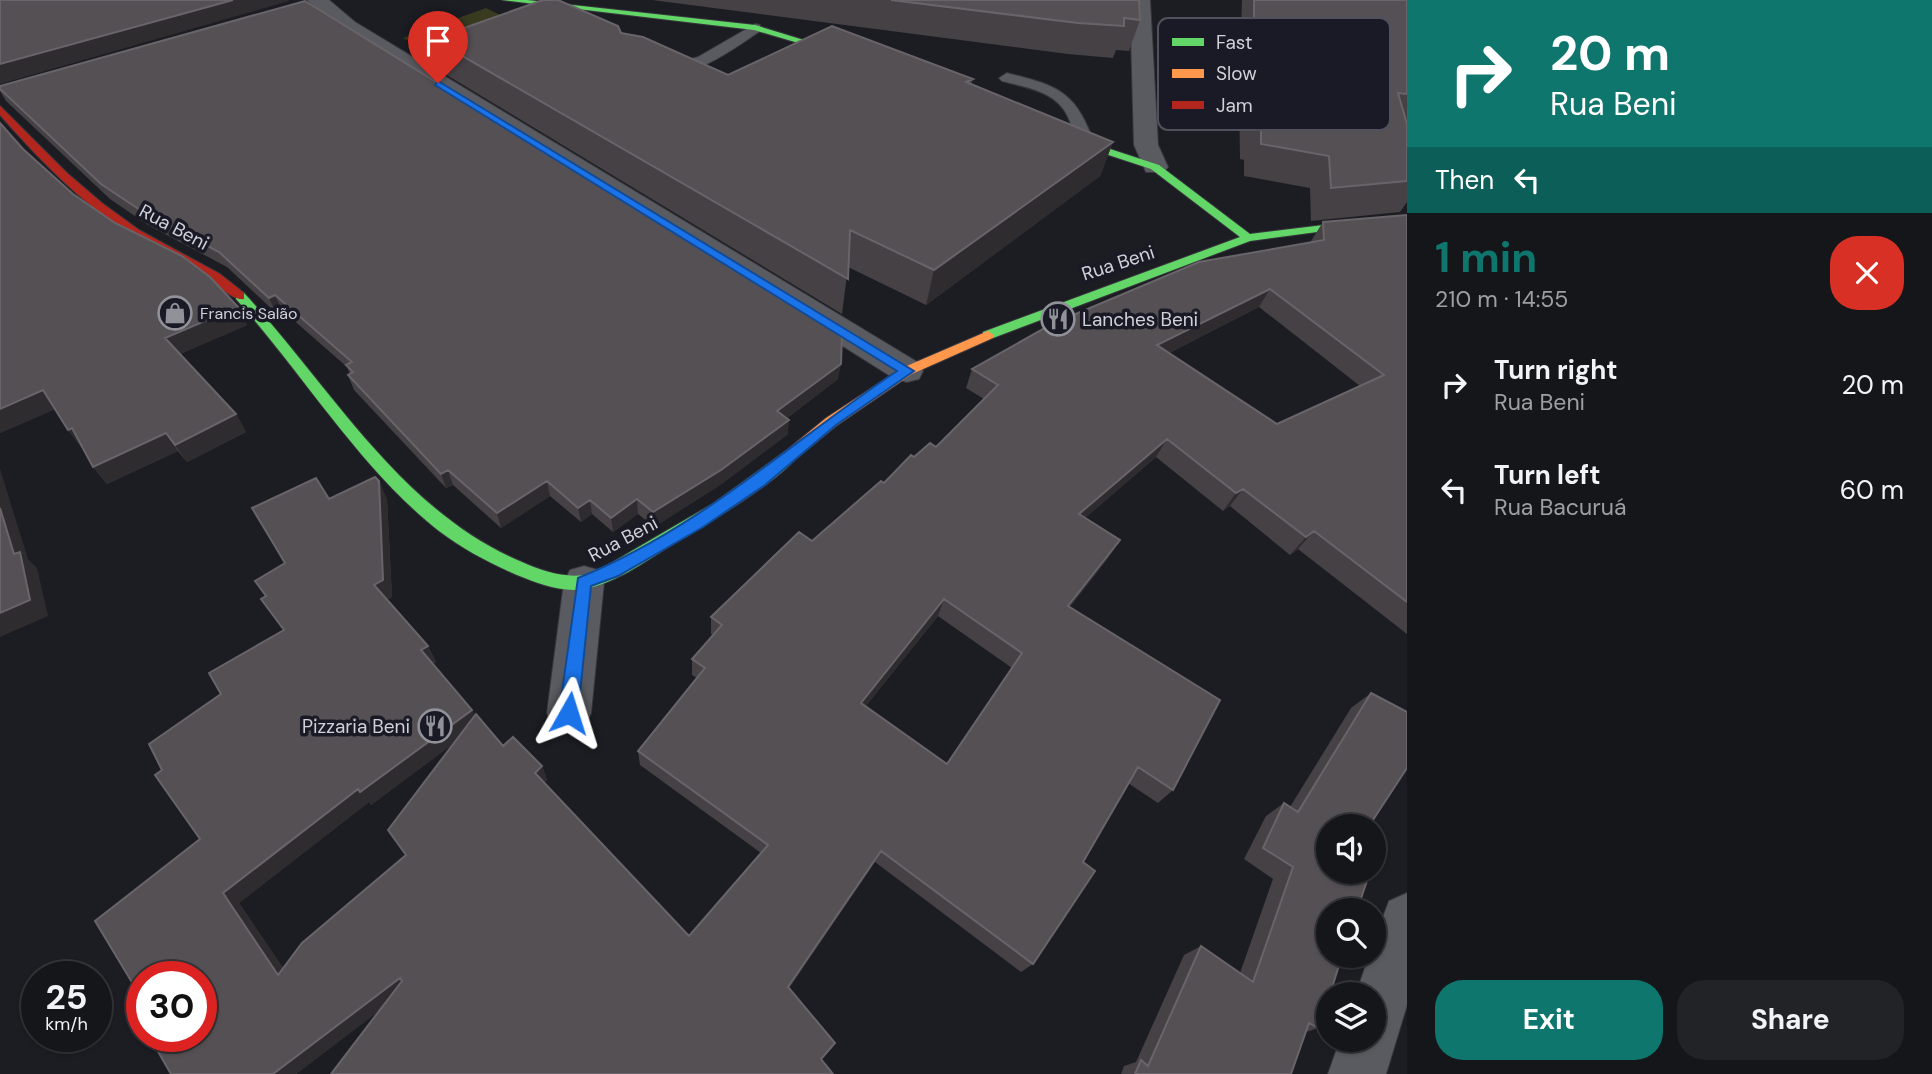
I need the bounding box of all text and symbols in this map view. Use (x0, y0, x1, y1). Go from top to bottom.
pin (408, 11, 468, 83)
legend (1158, 18, 1390, 130)
text: 20 m (1550, 21, 1670, 85)
icon: arrive (419, 22, 457, 60)
icon: right (1435, 28, 1526, 119)
text: Fast (1216, 30, 1252, 55)
text: Slow (1216, 61, 1257, 86)
text: Rua Beni (1550, 83, 1677, 125)
text: Jam (1216, 93, 1253, 118)
icon: left (1508, 161, 1546, 199)
text: Then (1435, 163, 1494, 197)
street label: Rua Beni (135, 198, 213, 256)
text: 1 min (1435, 230, 1537, 285)
button: close (1830, 236, 1904, 310)
street label: Rua Beni (1078, 239, 1158, 287)
text: 210 m · 14:55 (1435, 284, 1568, 314)
shop icon: Francis Salão (156, 294, 194, 332)
restaurant icon: Lanches Beni (1039, 300, 1077, 338)
place label: Francis Salão (200, 303, 297, 324)
place label: Lanches Beni (1082, 307, 1198, 332)
text: Turn right (1494, 353, 1618, 387)
icon: right (1435, 366, 1473, 404)
text: 20 m (1841, 368, 1904, 402)
text: Rua Beni (1494, 387, 1585, 417)
text: Turn left (1494, 458, 1601, 492)
icon: left (1435, 471, 1473, 509)
text: 60 m (1840, 473, 1904, 507)
text: Rua Bacuruá (1494, 492, 1626, 522)
street label: Rua Beni (584, 510, 662, 568)
position arrow (532, 676, 606, 750)
restaurant icon: Pizzaria Beni (416, 707, 454, 745)
place label: Pizzaria Beni (302, 714, 410, 739)
map controls (1316, 814, 1386, 1052)
button: sound (1316, 814, 1386, 884)
button: search (1316, 898, 1386, 968)
speed limit sign: 30 (126, 961, 217, 1052)
text: 25 (46, 974, 87, 1020)
button: Exit (1435, 980, 1663, 1060)
button: Share (1677, 980, 1904, 1060)
button: layers (1316, 982, 1386, 1052)
text: km/h (45, 1012, 88, 1036)

